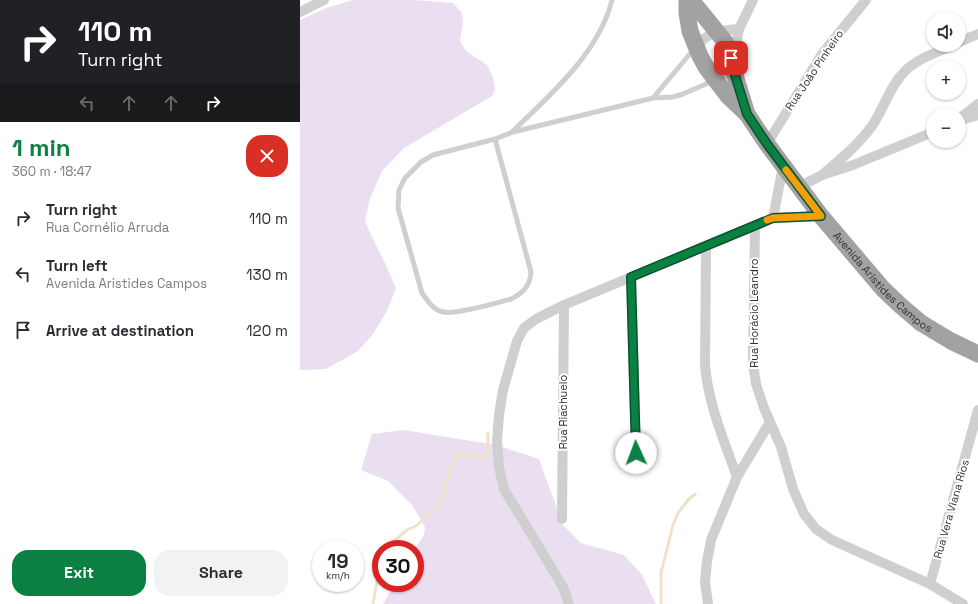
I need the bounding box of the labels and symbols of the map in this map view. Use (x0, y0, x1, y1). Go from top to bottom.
street label: Rua João Pinheiro (782, 27, 846, 113)
pin (714, 41, 748, 75)
street label: Avenida Aristides Campos (830, 229, 935, 335)
street label: Rua Horácio Leandro (747, 258, 761, 368)
street label: Rua Riachuelo (556, 374, 570, 449)
position arrow (615, 432, 657, 474)
street label: Rua Vera Viana Rios (930, 458, 972, 560)
speed limit sign: 30 (372, 540, 424, 592)

